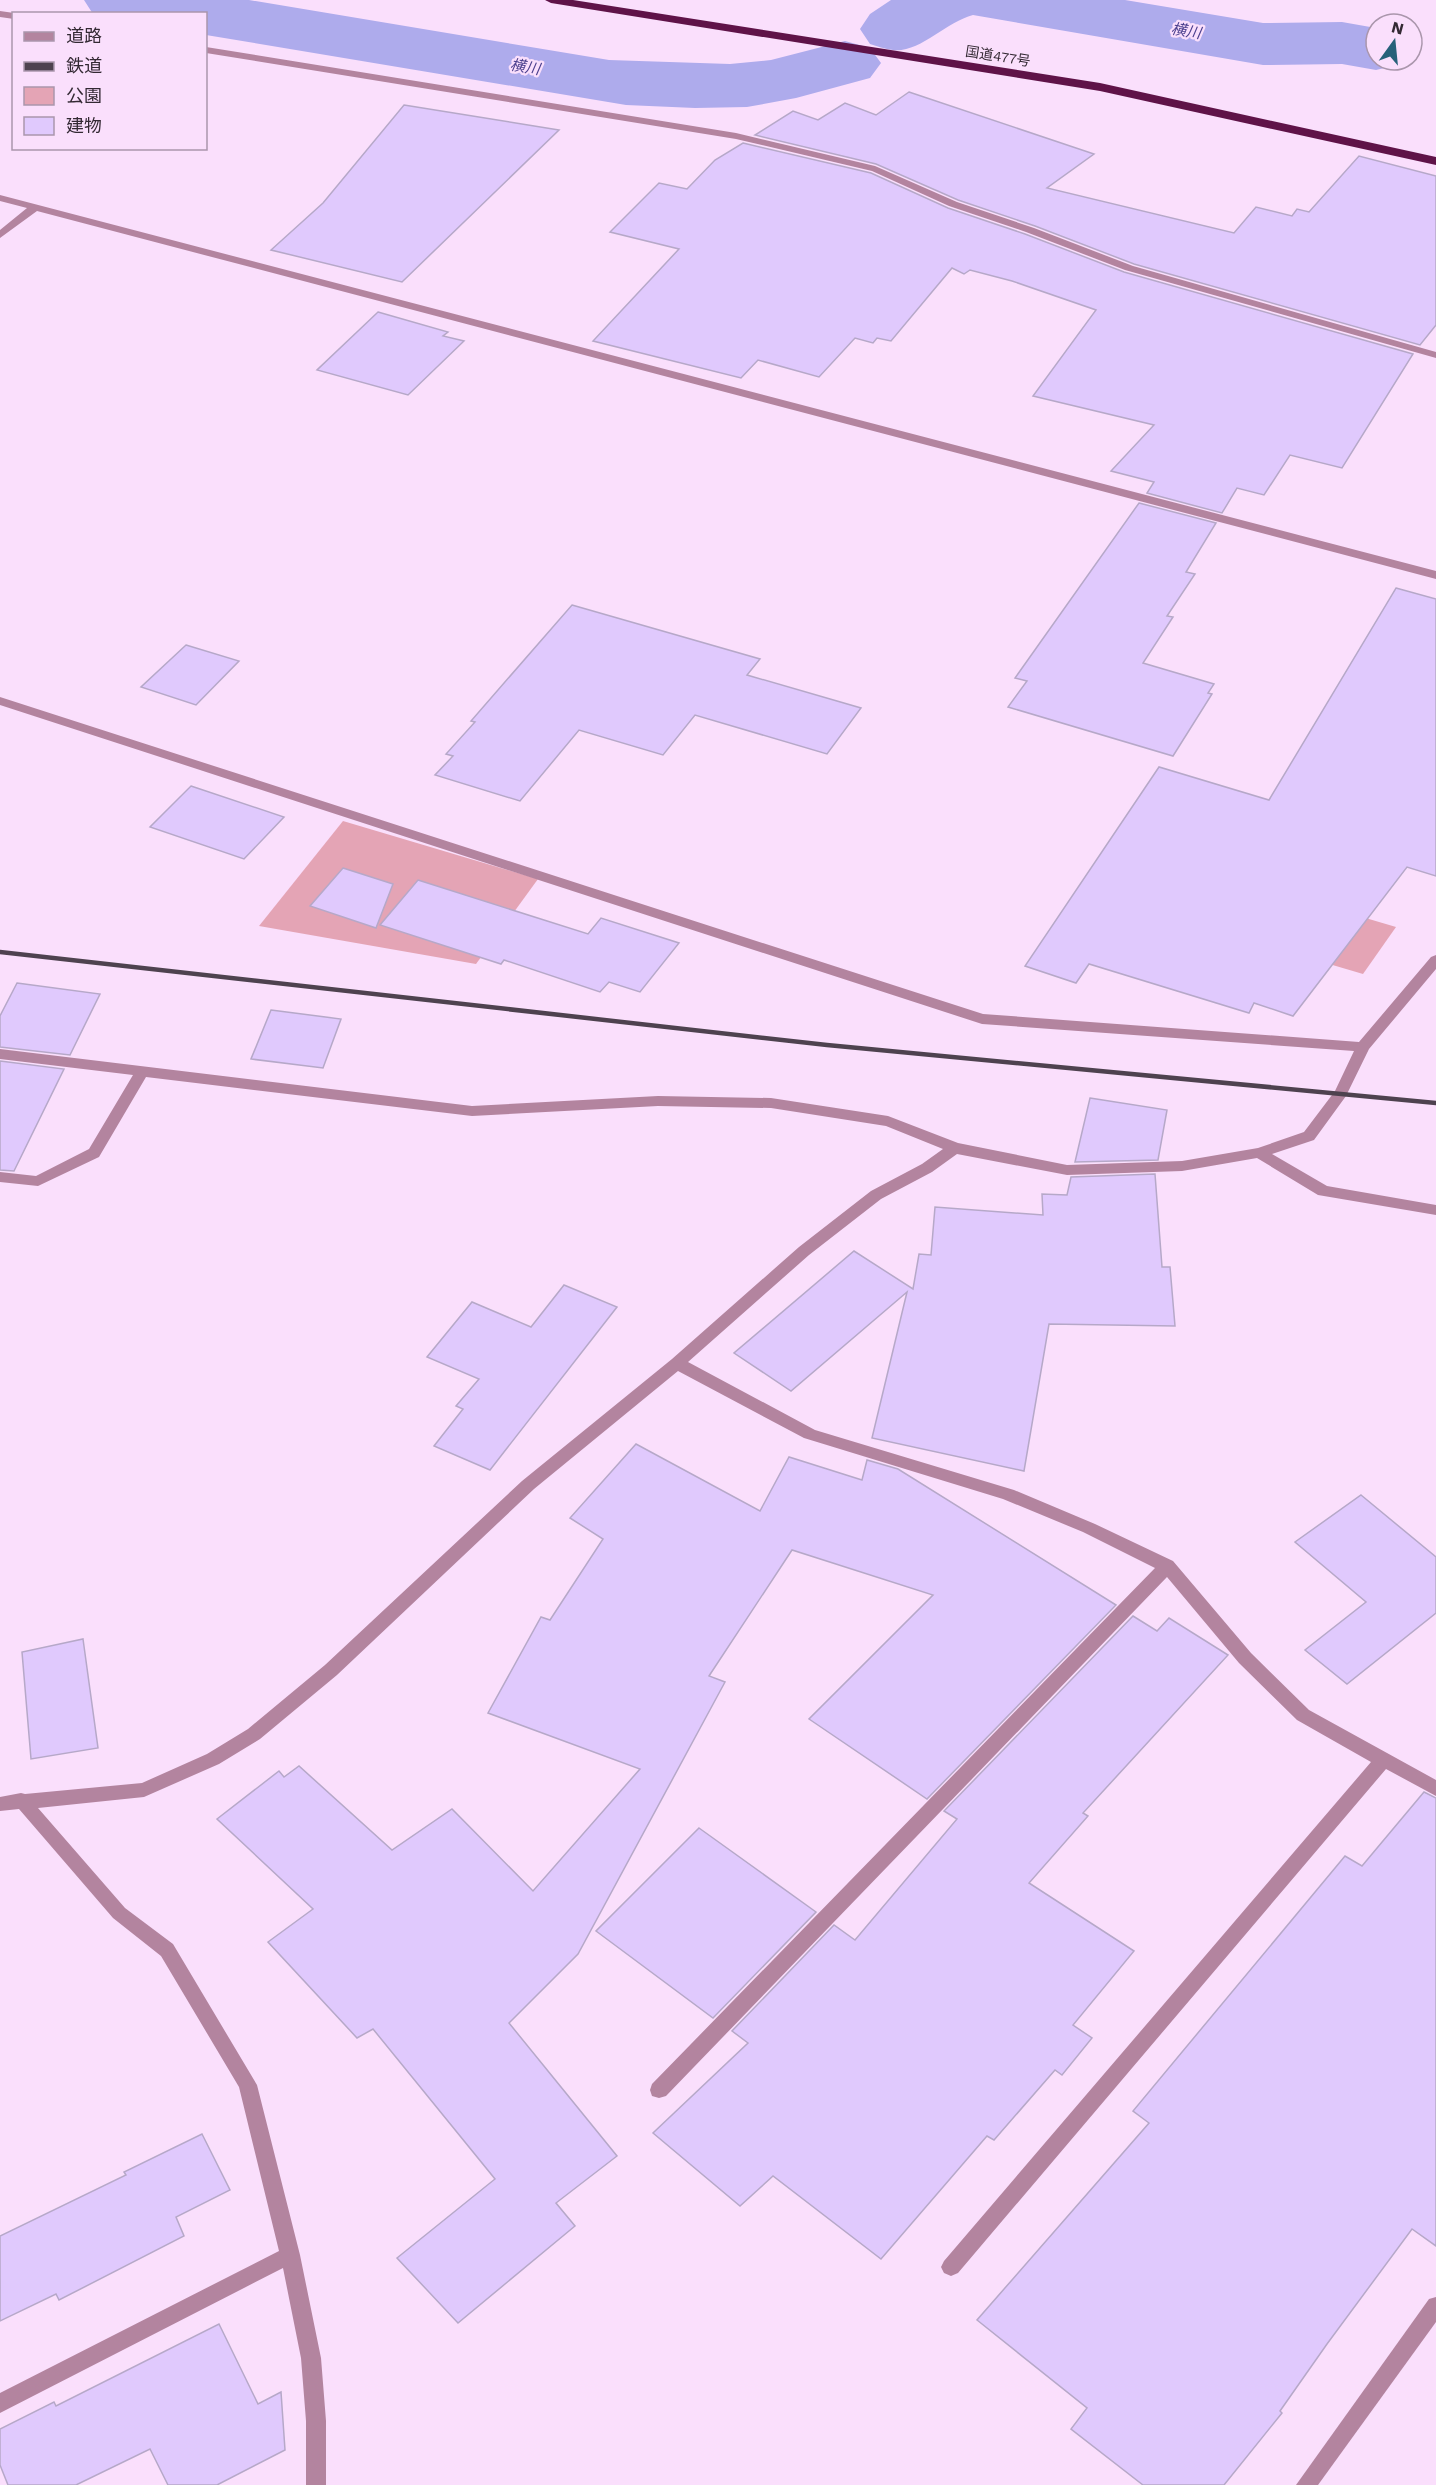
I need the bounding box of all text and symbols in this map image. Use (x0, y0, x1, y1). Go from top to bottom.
legend (12, 12, 207, 150)
north arrow (1364, 12, 1424, 72)
text: N (1390, 17, 1406, 39)
water label: 横川 (1170, 20, 1204, 43)
text: 道路 (66, 25, 102, 46)
street label: 国道477号 (964, 43, 1032, 69)
text: 鉄道 (66, 55, 102, 76)
water label: 横川 (509, 56, 543, 79)
text: 公園 (66, 85, 102, 106)
text: 建物 (66, 115, 102, 136)

